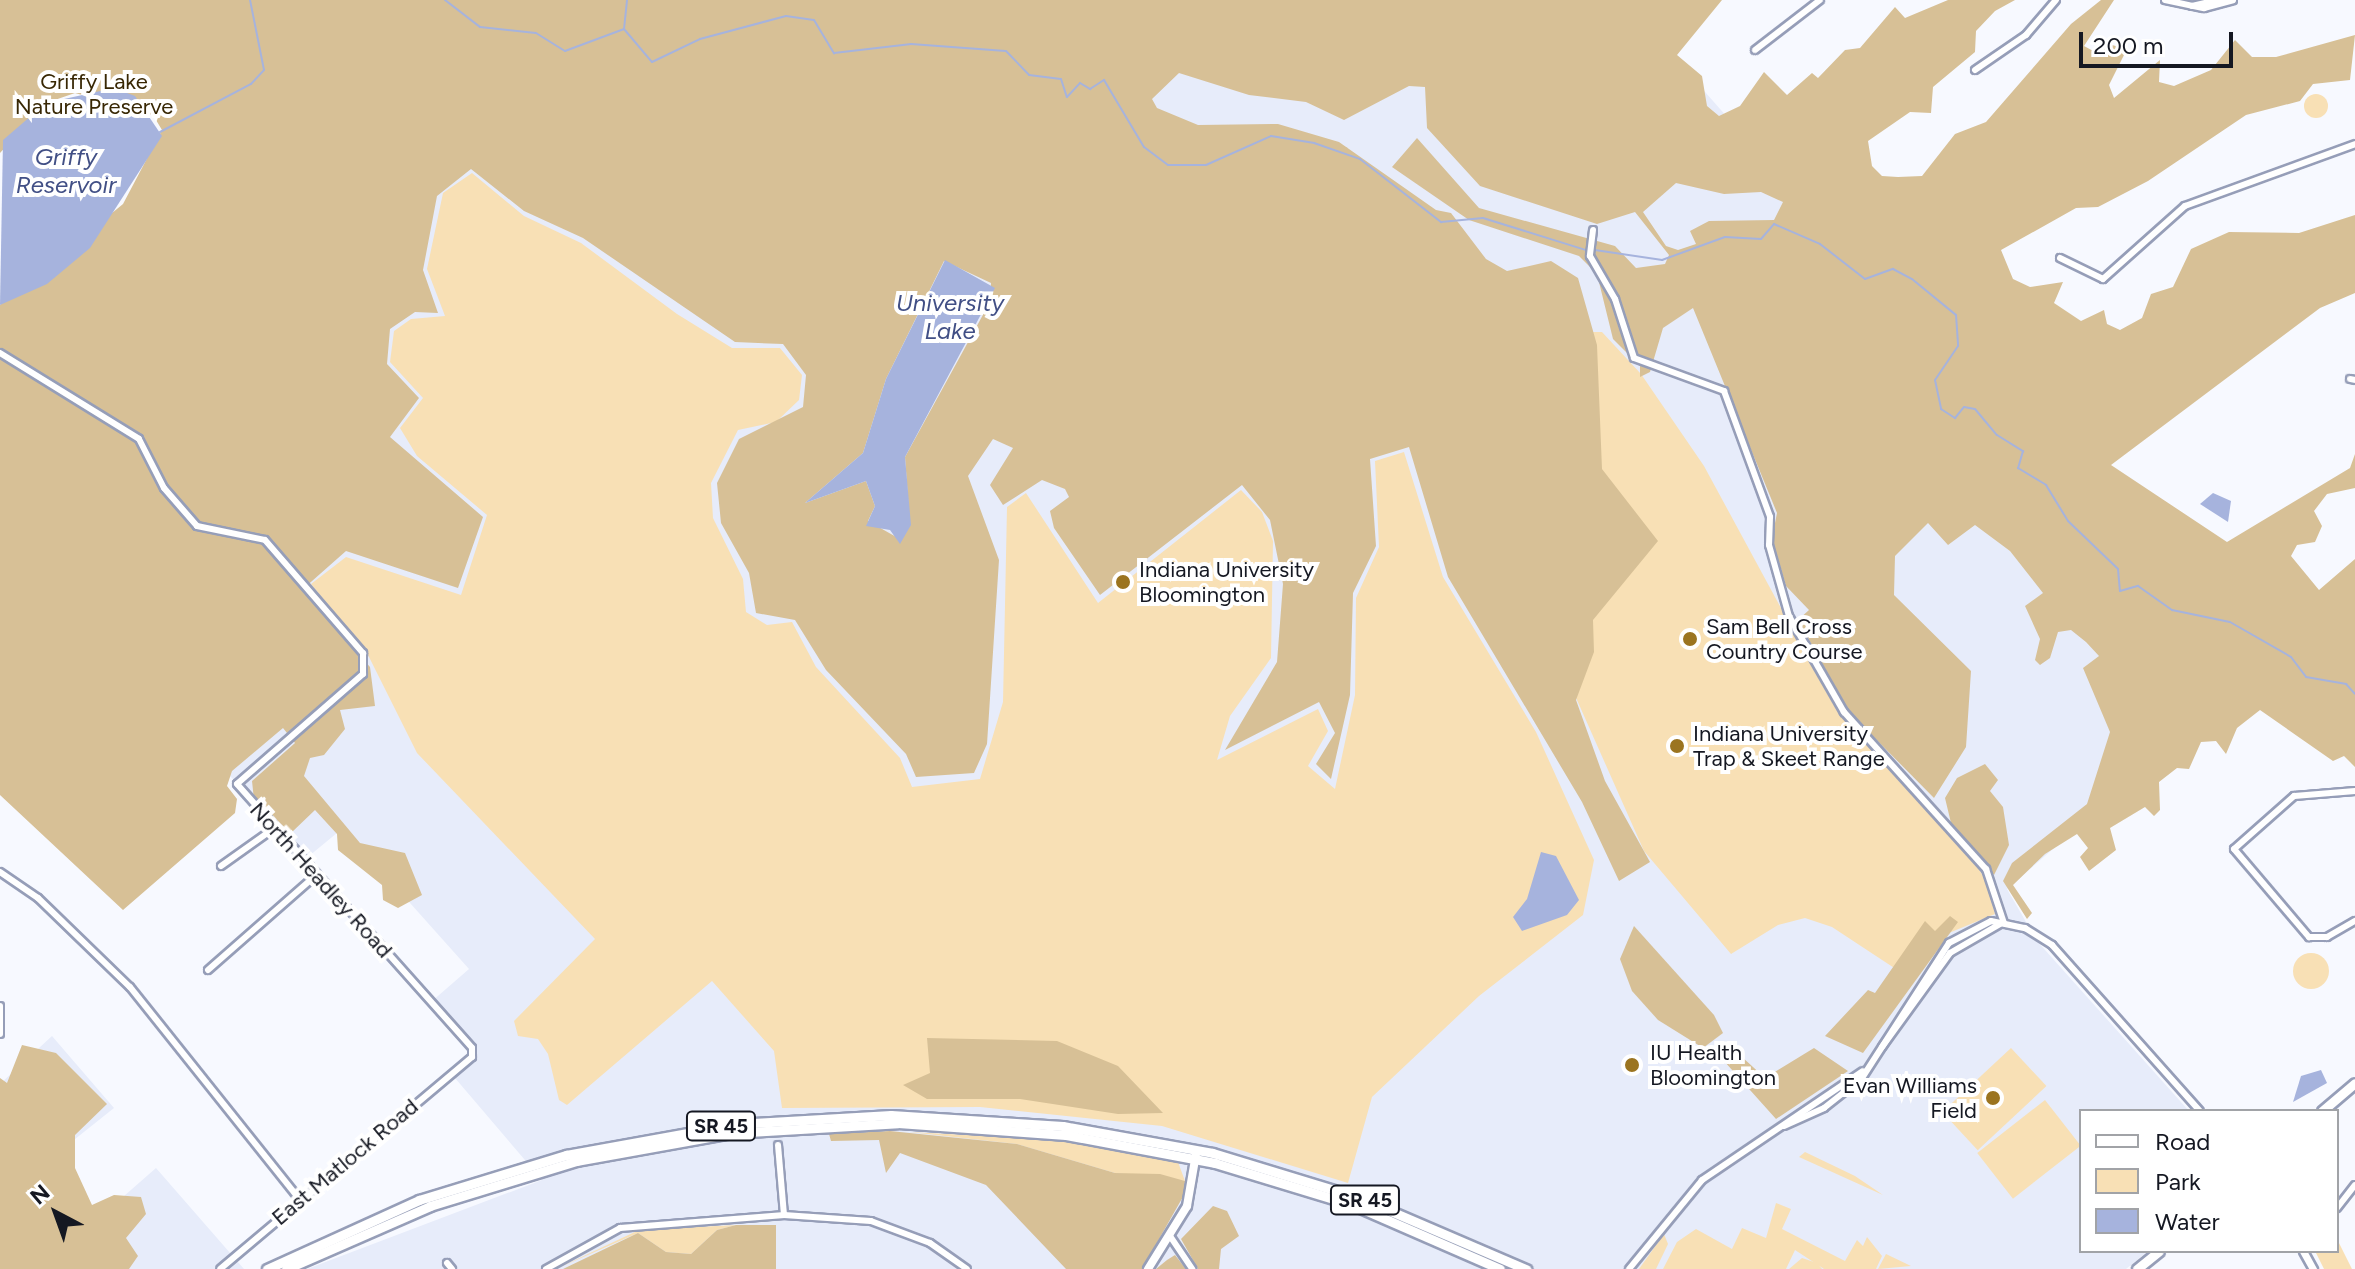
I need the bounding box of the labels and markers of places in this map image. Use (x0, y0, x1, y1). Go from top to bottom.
place label: Indiana University Bloomington (1139, 556, 1314, 608)
marker: Indiana University Bloomington (1114, 573, 1132, 591)
place label: Sam Bell Cross Country Course (1706, 613, 1863, 664)
marker: Sam Bell Cross Country Course (1681, 630, 1699, 648)
place label: Indiana University Trap & Skeet Range (1693, 720, 1885, 772)
marker: Indiana University Trap & Skeet Range (1668, 737, 1686, 755)
place label: IU Health Bloomington (1650, 1039, 1776, 1090)
marker: IU Health Bloomington (1621, 1054, 1643, 1076)
place label: Evan Williams Field (1843, 1072, 1977, 1124)
marker: Evan Williams Field (1984, 1089, 2002, 1107)

